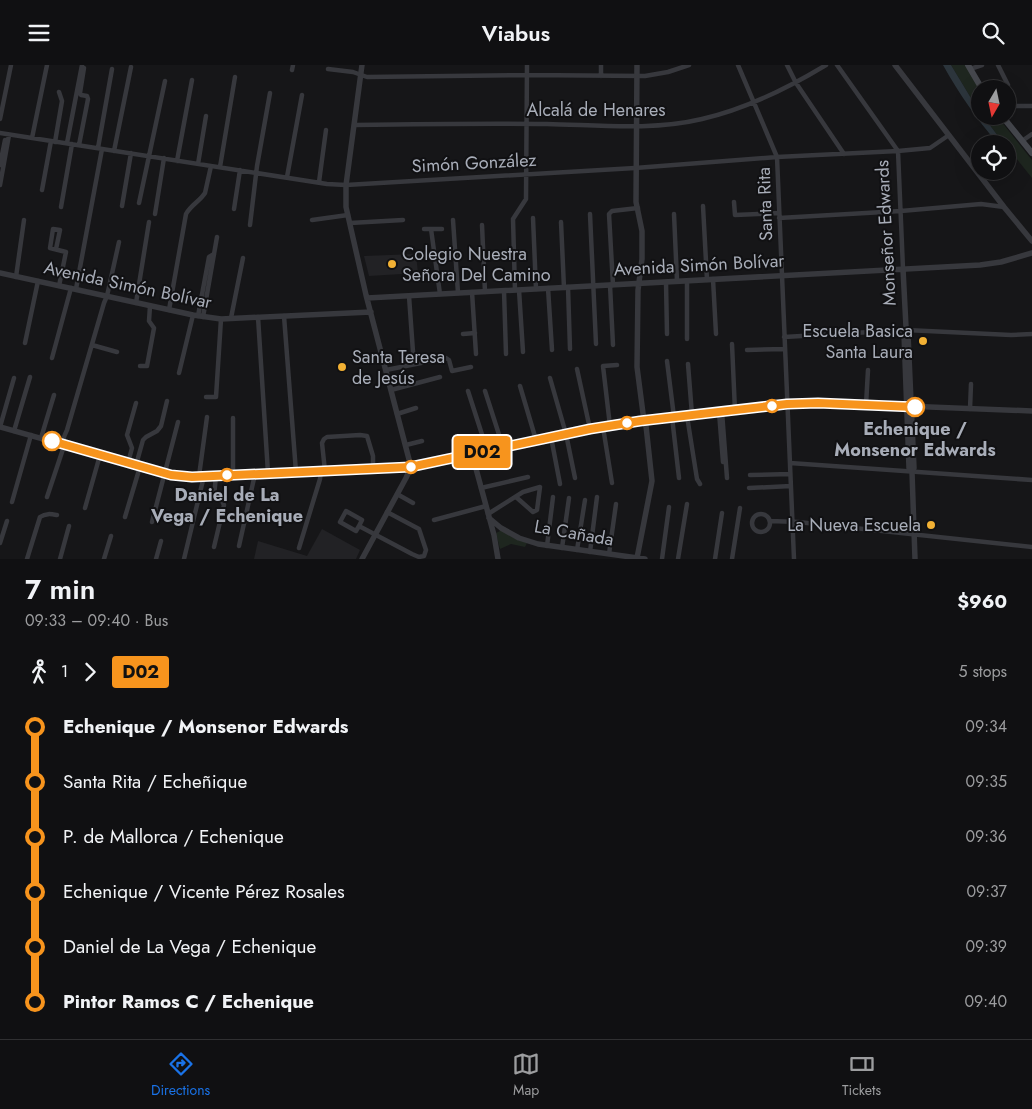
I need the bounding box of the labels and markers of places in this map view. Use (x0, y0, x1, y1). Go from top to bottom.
place label: Colegio Nuestra Señora Del Camino (402, 241, 551, 288)
marker: Colegio Nuestra Señora Del Camino (386, 258, 398, 270)
place label: Escuela Basica Santa Laura (802, 318, 913, 365)
marker: Escuela Basica Santa Laura (917, 335, 929, 347)
place label: Santa Teresa de Jesús (352, 344, 445, 391)
marker: Santa Teresa de Jesús (336, 361, 348, 373)
marker: Echenique / Monsenor Edwards (905, 397, 925, 417)
unlabelled marker (765, 399, 779, 413)
unlabelled marker (620, 416, 634, 430)
place label: Echenique / Monsenor Edwards (834, 416, 996, 463)
unlabelled marker (42, 431, 62, 451)
unlabelled marker (404, 460, 418, 474)
marker: Daniel de La Vega / Echenique (220, 468, 234, 482)
place label: Daniel de La Vega / Echenique (150, 482, 303, 529)
place label: La Nueva Escuela (787, 512, 921, 538)
marker: La Nueva Escuela (925, 519, 937, 531)

